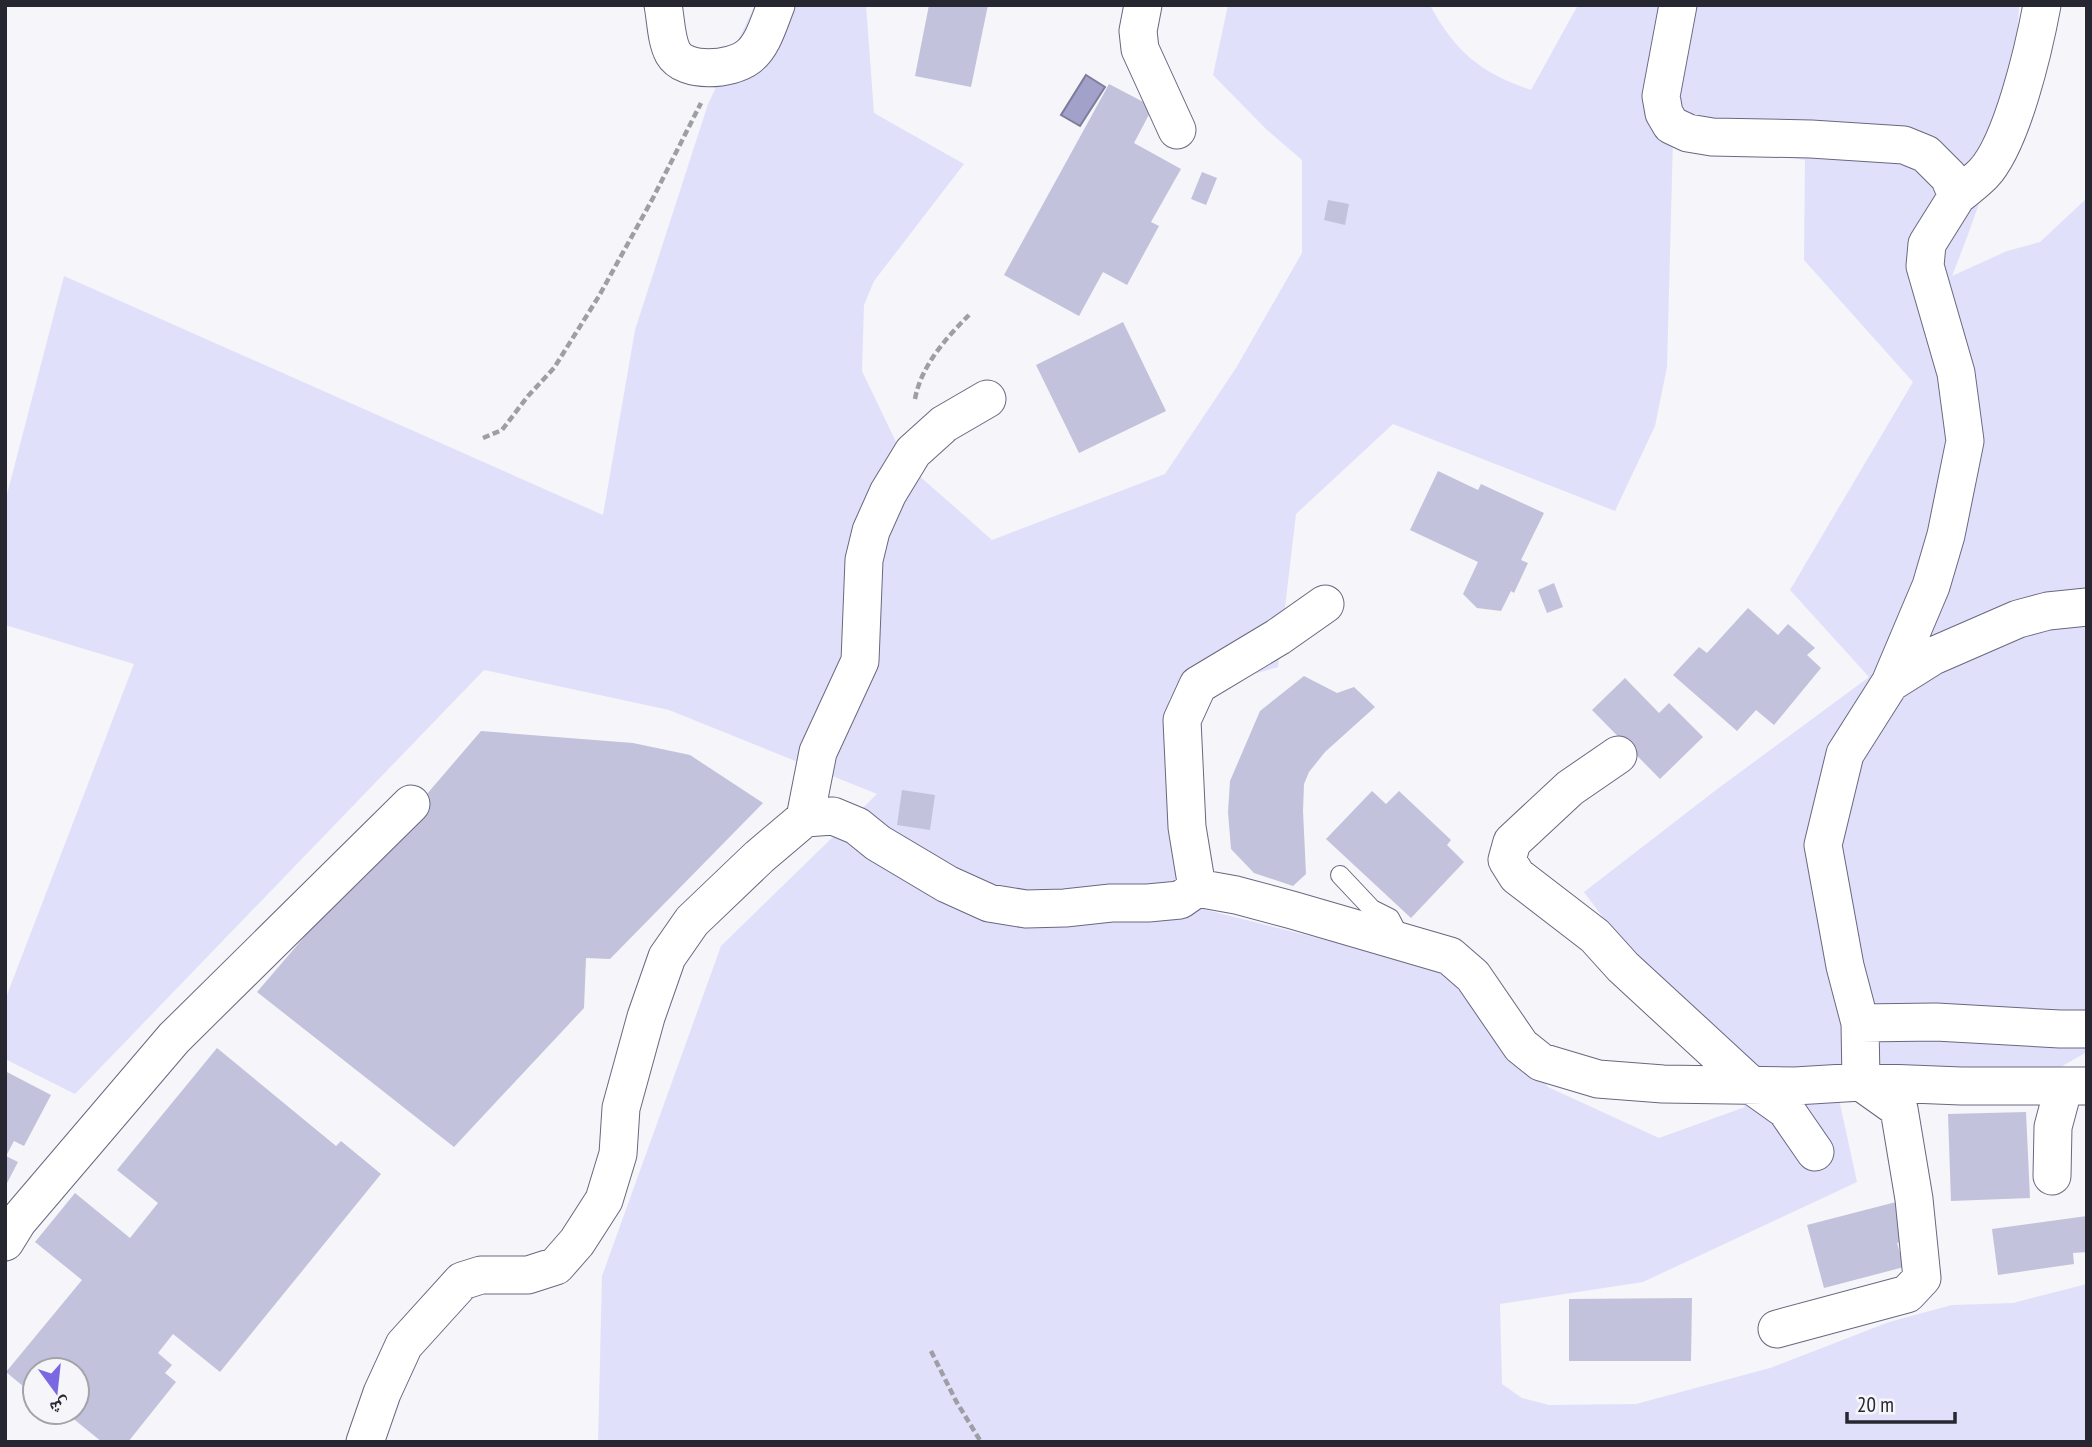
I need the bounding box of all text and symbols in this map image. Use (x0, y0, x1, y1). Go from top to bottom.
north arrow (21, 1356, 91, 1426)
scale bar (1847, 1380, 1955, 1424)
text: 20 m (1857, 1391, 1894, 1418)
text: ش (48, 1393, 73, 1422)

